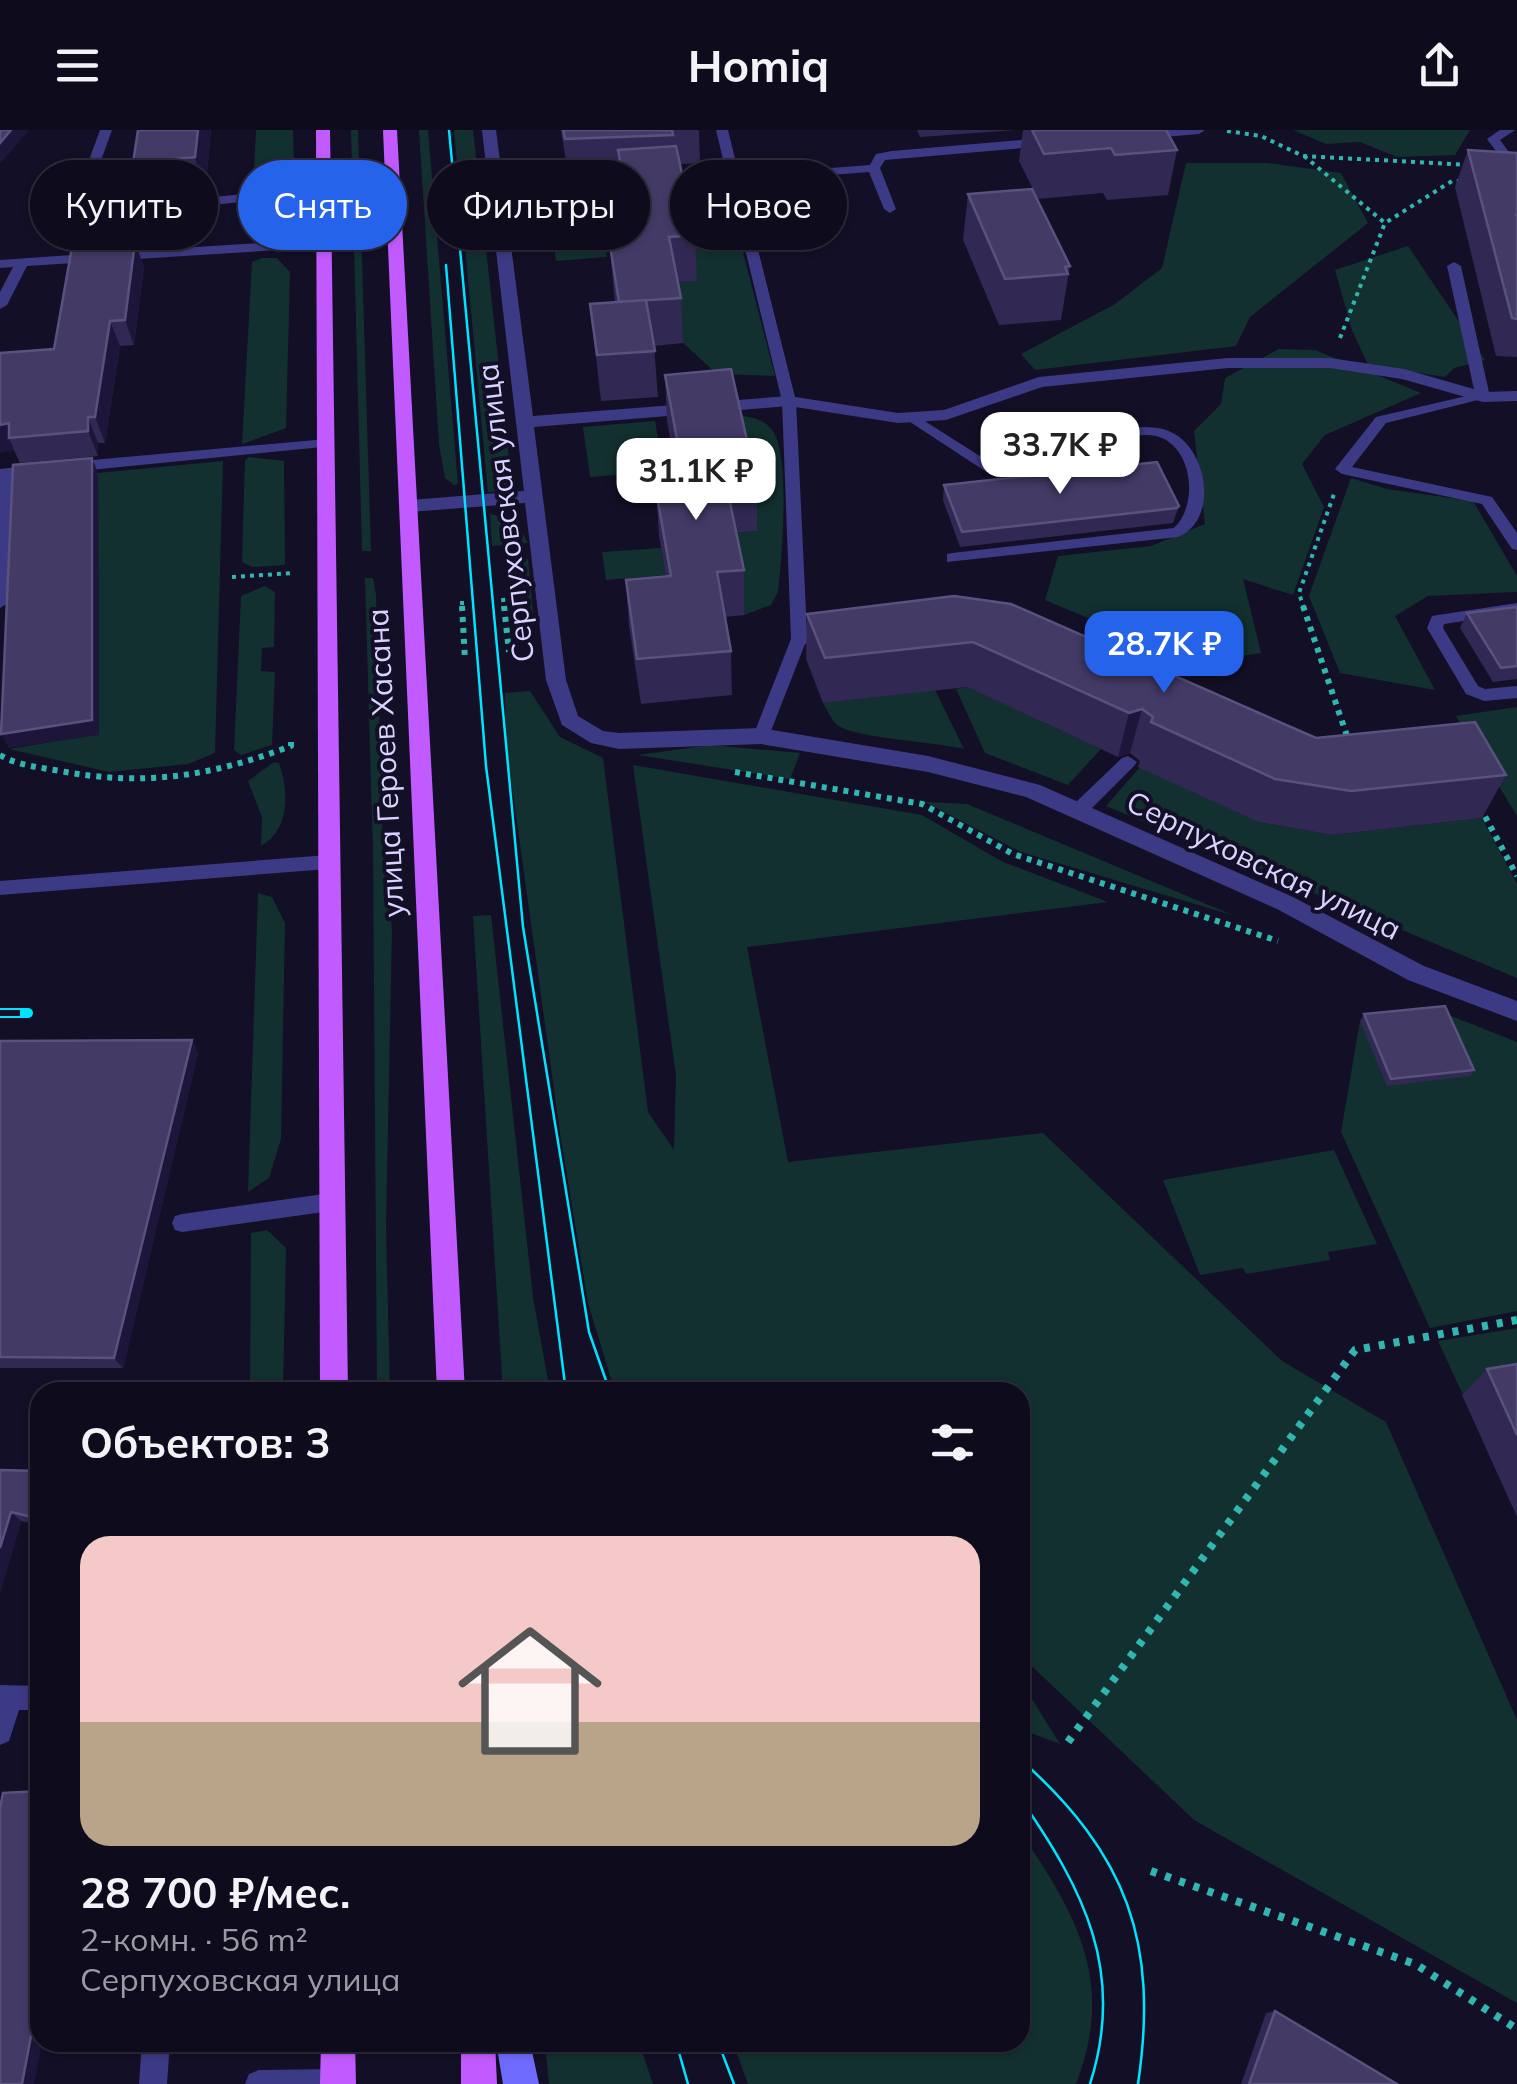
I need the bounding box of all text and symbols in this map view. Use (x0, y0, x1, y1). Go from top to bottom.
text: Homiq (688, 37, 829, 93)
icon: menu (50, 38, 105, 93)
icon: share (1412, 38, 1467, 93)
chip: Купить (30, 160, 218, 250)
chip: Снять (238, 160, 407, 250)
chip: Фильтры (427, 160, 650, 250)
chip: Новое (670, 160, 847, 250)
street label: Серпуховская улица (468, 362, 542, 664)
pin: 33.7K ₽ (968, 412, 1152, 497)
text: 33.7K ₽ (1003, 424, 1117, 464)
pin: 31.1K ₽ (604, 438, 788, 523)
text: 31.1K ₽ (639, 450, 753, 490)
street label: улица Героев Хасана (358, 608, 412, 918)
pin: 28.7K ₽ (1072, 611, 1256, 696)
text: 28.7K ₽ (1107, 623, 1221, 663)
street label: Серпуховская улица (1121, 782, 1407, 948)
icon: filters (925, 1415, 980, 1470)
text: Объектов: 3 (80, 1416, 330, 1469)
icon: home (440, 1601, 620, 1781)
text: 28 700 ₽/мес. (80, 1866, 350, 1919)
text: 2-комн. · 56 m² (80, 1919, 308, 1959)
text: Серпуховская улица (80, 1959, 401, 1999)

